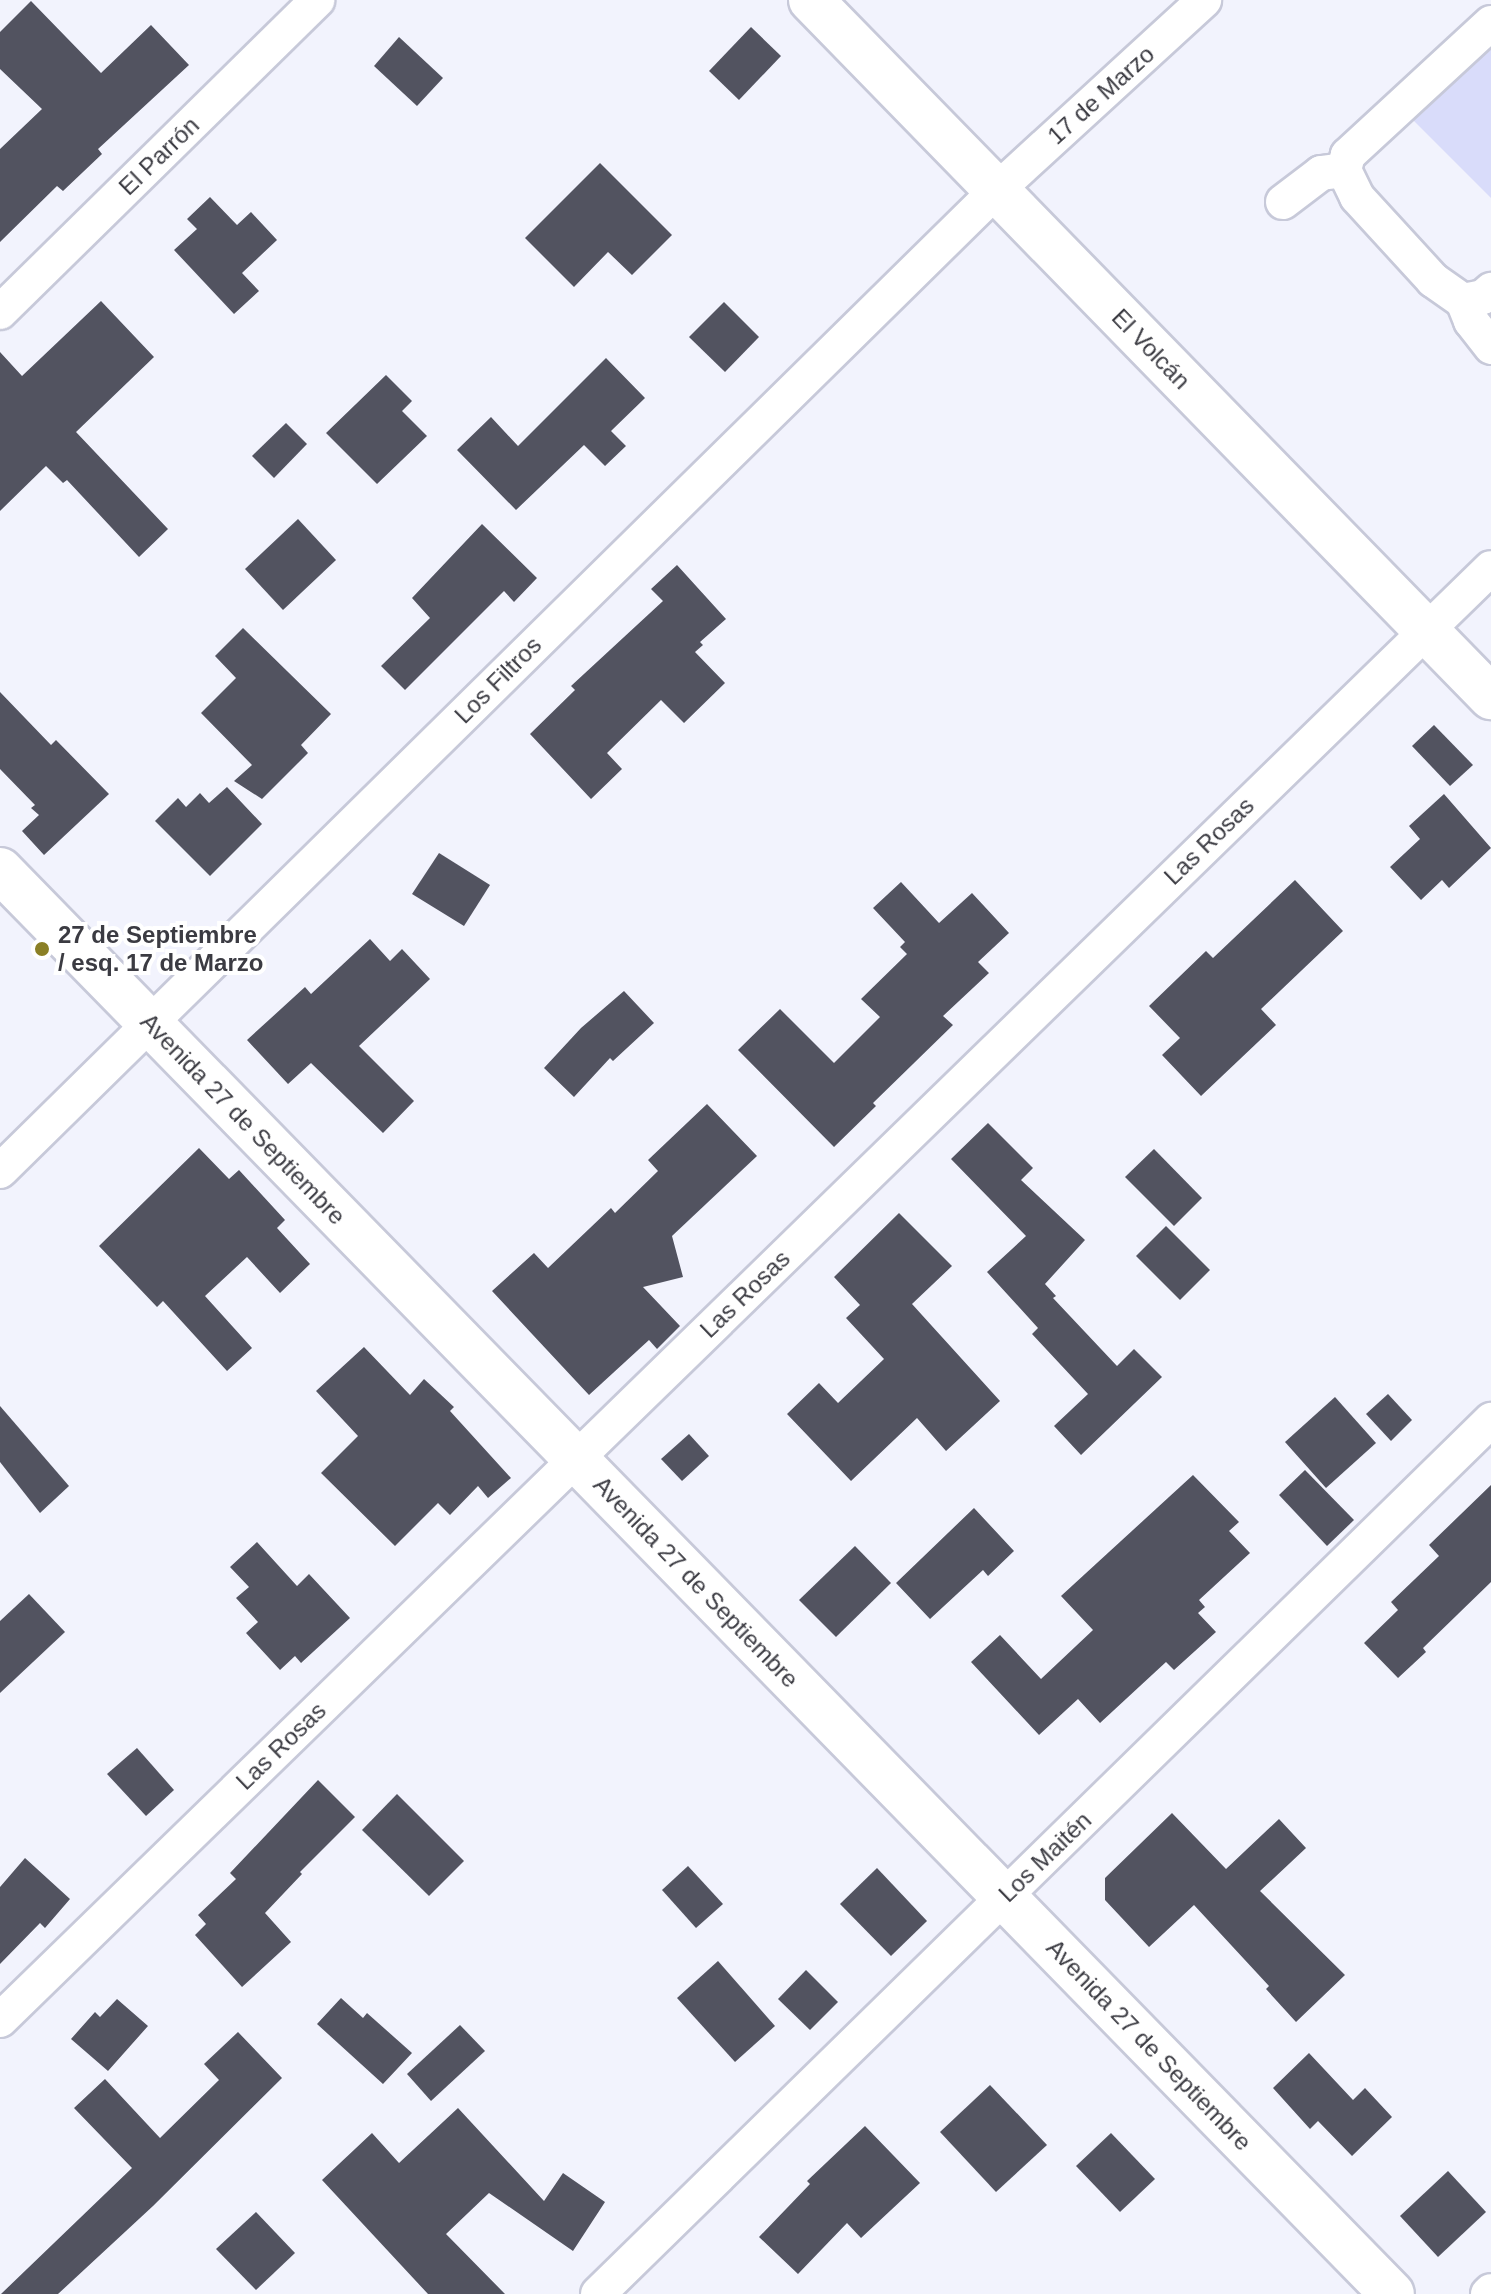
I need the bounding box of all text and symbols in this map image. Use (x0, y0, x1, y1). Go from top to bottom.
street label: 17 de Marzo (1042, 40, 1160, 150)
street label: El Parrón (113, 111, 205, 201)
street label: El Volcán (1106, 303, 1196, 395)
street label: Los Filtros (449, 631, 547, 729)
street label: Las Rosas (1158, 791, 1260, 891)
place label: 27 de Septiembre / esq. 17 de Marzo (58, 921, 263, 977)
marker: 27 de Septiembre / esq. 17 de Marzo (33, 940, 51, 958)
street label: Avenida 27 de Septiembre (135, 1007, 351, 1231)
street label: Las Rosas (694, 1244, 796, 1344)
street label: Avenida 27 de Septiembre (588, 1470, 804, 1694)
street label: Las Rosas (230, 1696, 332, 1796)
street label: Los Maitén (993, 1806, 1097, 1908)
street label: Avenida 27 de Septiembre (1041, 1933, 1257, 2157)

